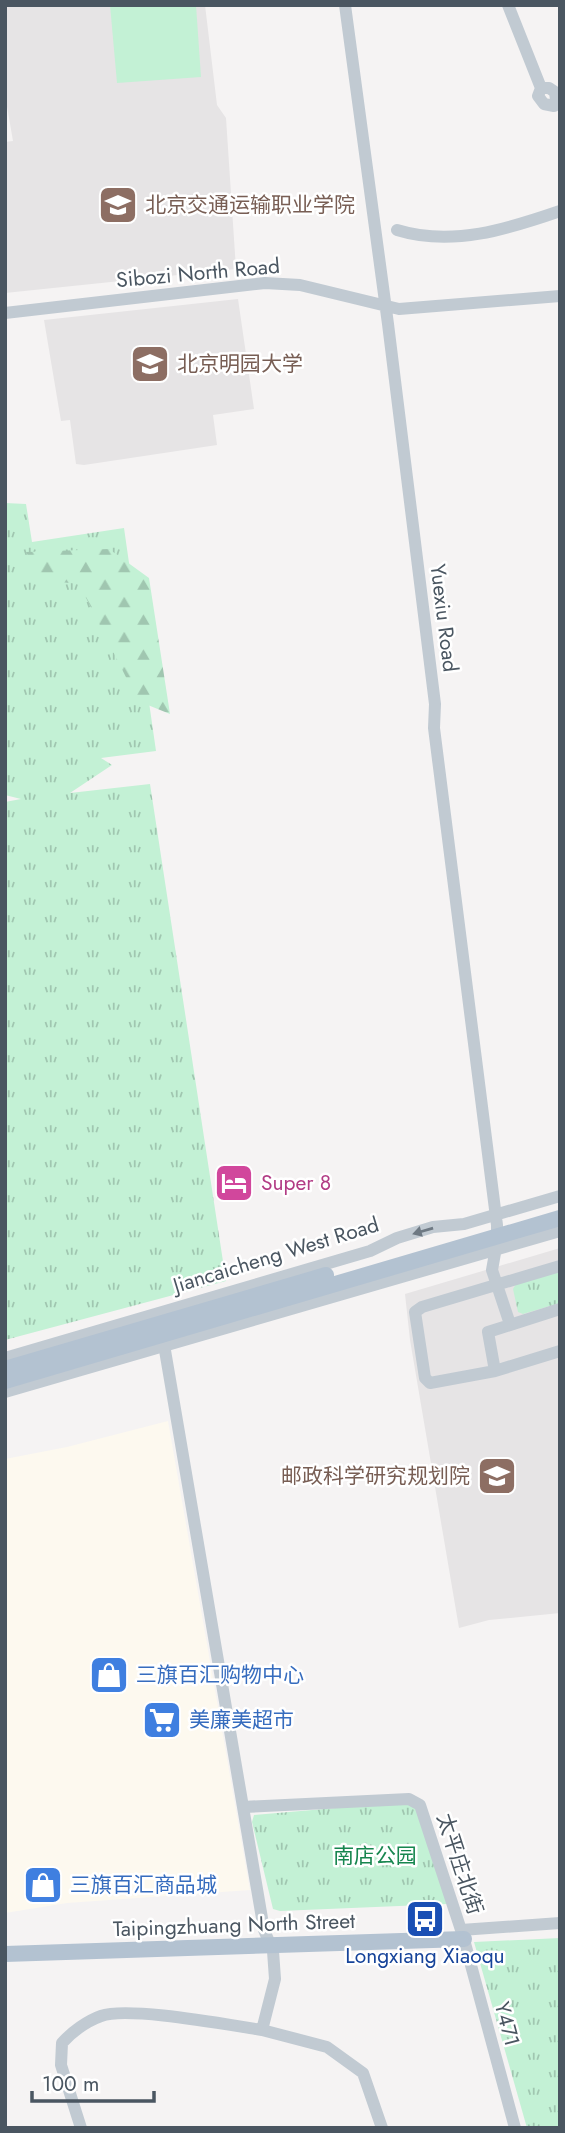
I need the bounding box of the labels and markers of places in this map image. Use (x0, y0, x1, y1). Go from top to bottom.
school or university icon: 北京交通运输职业学院 (97, 184, 139, 226)
place label: 北京交通运输职业学院 (145, 190, 355, 220)
school or university icon: 北京明园大学 (129, 343, 171, 385)
place label: 北京明园大学 (177, 349, 303, 379)
hotel icon: Super 8 (213, 1162, 255, 1204)
place label: Super 8 (261, 1168, 331, 1198)
school or university icon: 邮政科学研究规划院 (476, 1455, 518, 1497)
place label: 邮政科学研究规划院 (281, 1461, 470, 1491)
shop icon: 三旗百汇购物中心 (88, 1654, 130, 1696)
place label: 三旗百汇购物中心 (136, 1660, 304, 1690)
supermarket icon: 美廉美超市 (141, 1699, 183, 1741)
place label: 美廉美超市 (189, 1705, 294, 1735)
shop icon: 三旗百汇商品城 (22, 1864, 64, 1906)
place label: 三旗百汇商品城 (70, 1870, 217, 1900)
bus stop icon: Longxiang Xiaoqu (404, 1898, 446, 1940)
place label: Longxiang Xiaoqu (345, 1941, 505, 1971)

